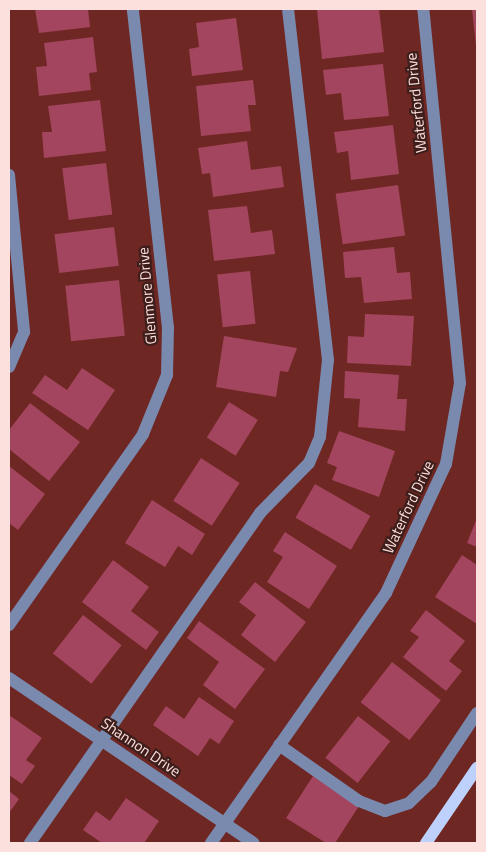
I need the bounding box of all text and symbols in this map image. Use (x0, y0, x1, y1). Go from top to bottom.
street label: Waterford Drive (402, 52, 430, 154)
street label: Glenmore Drive (134, 247, 160, 345)
street label: Waterford Drive (379, 458, 437, 556)
street label: Shannon Drive (98, 714, 184, 780)

